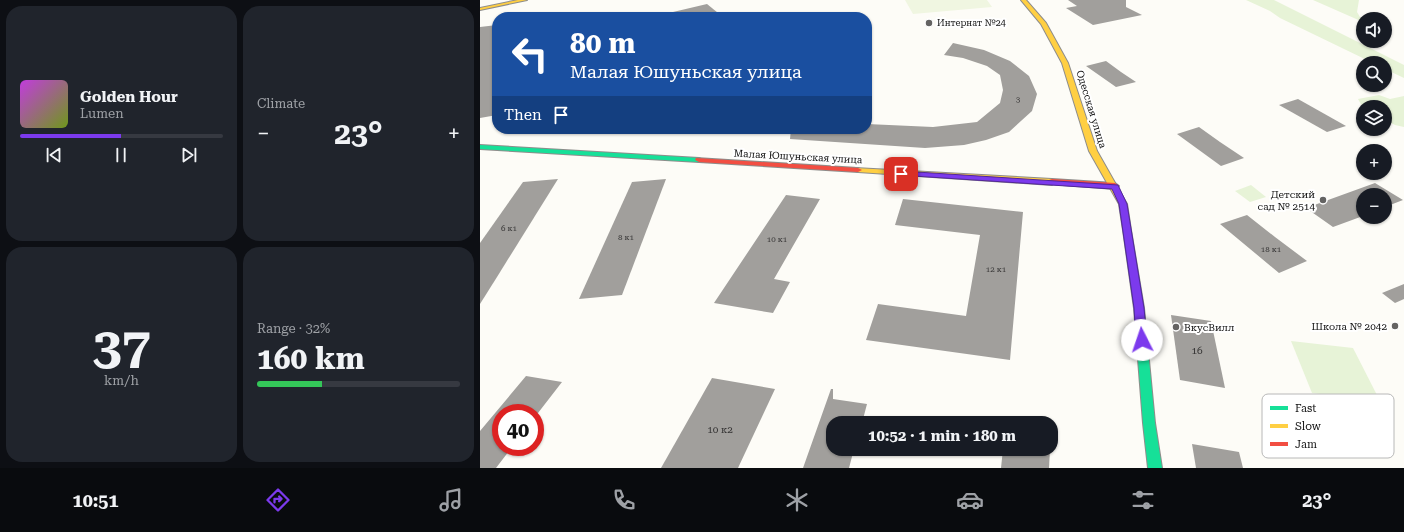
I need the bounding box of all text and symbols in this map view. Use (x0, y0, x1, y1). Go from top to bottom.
map controls (1356, 12, 1392, 224)
button: sound (1356, 12, 1392, 48)
marker: Интернат №24 (924, 18, 934, 28)
place label: Интернат №24 (937, 18, 1006, 28)
text: 80 m (570, 27, 635, 60)
icon: left (504, 28, 556, 80)
button: search (1356, 56, 1392, 92)
text: Малая Юшуньская улица (570, 61, 802, 82)
street label: Одесская улица (1074, 69, 1109, 150)
text: Golden Hour (80, 88, 178, 106)
house number: 3 (1016, 95, 1021, 104)
text: Climate (257, 96, 305, 111)
button: layers (1356, 100, 1392, 136)
icon: arrive (550, 104, 572, 126)
text: Lumen (80, 106, 124, 121)
text: Then (504, 106, 542, 124)
text: 23° (334, 116, 383, 151)
text: − (257, 121, 269, 146)
text: + (448, 121, 460, 146)
icon: previous (43, 144, 65, 166)
icon: pause (110, 144, 132, 166)
icon: next (178, 144, 200, 166)
button: + (1356, 144, 1392, 180)
street label: Малая Юшуньская улица (733, 148, 863, 165)
pin (884, 157, 918, 191)
icon: arrive (890, 163, 912, 185)
button: − (1356, 188, 1392, 224)
place label: Детский сад № 2514 (1258, 189, 1315, 212)
marker: Детский сад № 2514 (1318, 195, 1328, 205)
house number: 6 к1 (501, 224, 518, 233)
house number: 8 к1 (618, 233, 635, 242)
house number: 10 к1 (767, 235, 788, 244)
house number: 18 к1 (1261, 245, 1282, 254)
house number: 12 к1 (986, 265, 1007, 274)
text: 37 (92, 316, 151, 377)
position arrow (1121, 319, 1163, 361)
text: Range · 32% (257, 321, 330, 336)
place label: Школа № 2042 (1312, 321, 1387, 332)
marker: Школа № 2042 (1390, 321, 1400, 331)
marker: ВкусВилл (1171, 322, 1181, 332)
place label: ВкусВилл (1184, 322, 1234, 333)
text: 160 km (257, 341, 365, 376)
house number: 16 (1191, 345, 1203, 356)
text: km/h (104, 373, 139, 388)
legend (1262, 394, 1394, 458)
text: Fast (1295, 402, 1316, 415)
speed limit sign: 40 (492, 404, 544, 456)
text: Slow (1295, 420, 1322, 433)
house number: 10 к2 (707, 424, 733, 435)
text: 10:52 · 1 min · 180 m (868, 427, 1016, 445)
text: Jam (1295, 438, 1317, 451)
icon: directions (264, 486, 292, 514)
icon: music (437, 486, 465, 514)
icon: phone (610, 486, 638, 514)
icon: climate (783, 486, 811, 514)
icon: car (956, 486, 984, 514)
icon: filters (1129, 486, 1157, 514)
text: 10:51 (73, 490, 119, 511)
text: 23° (1302, 490, 1331, 511)

